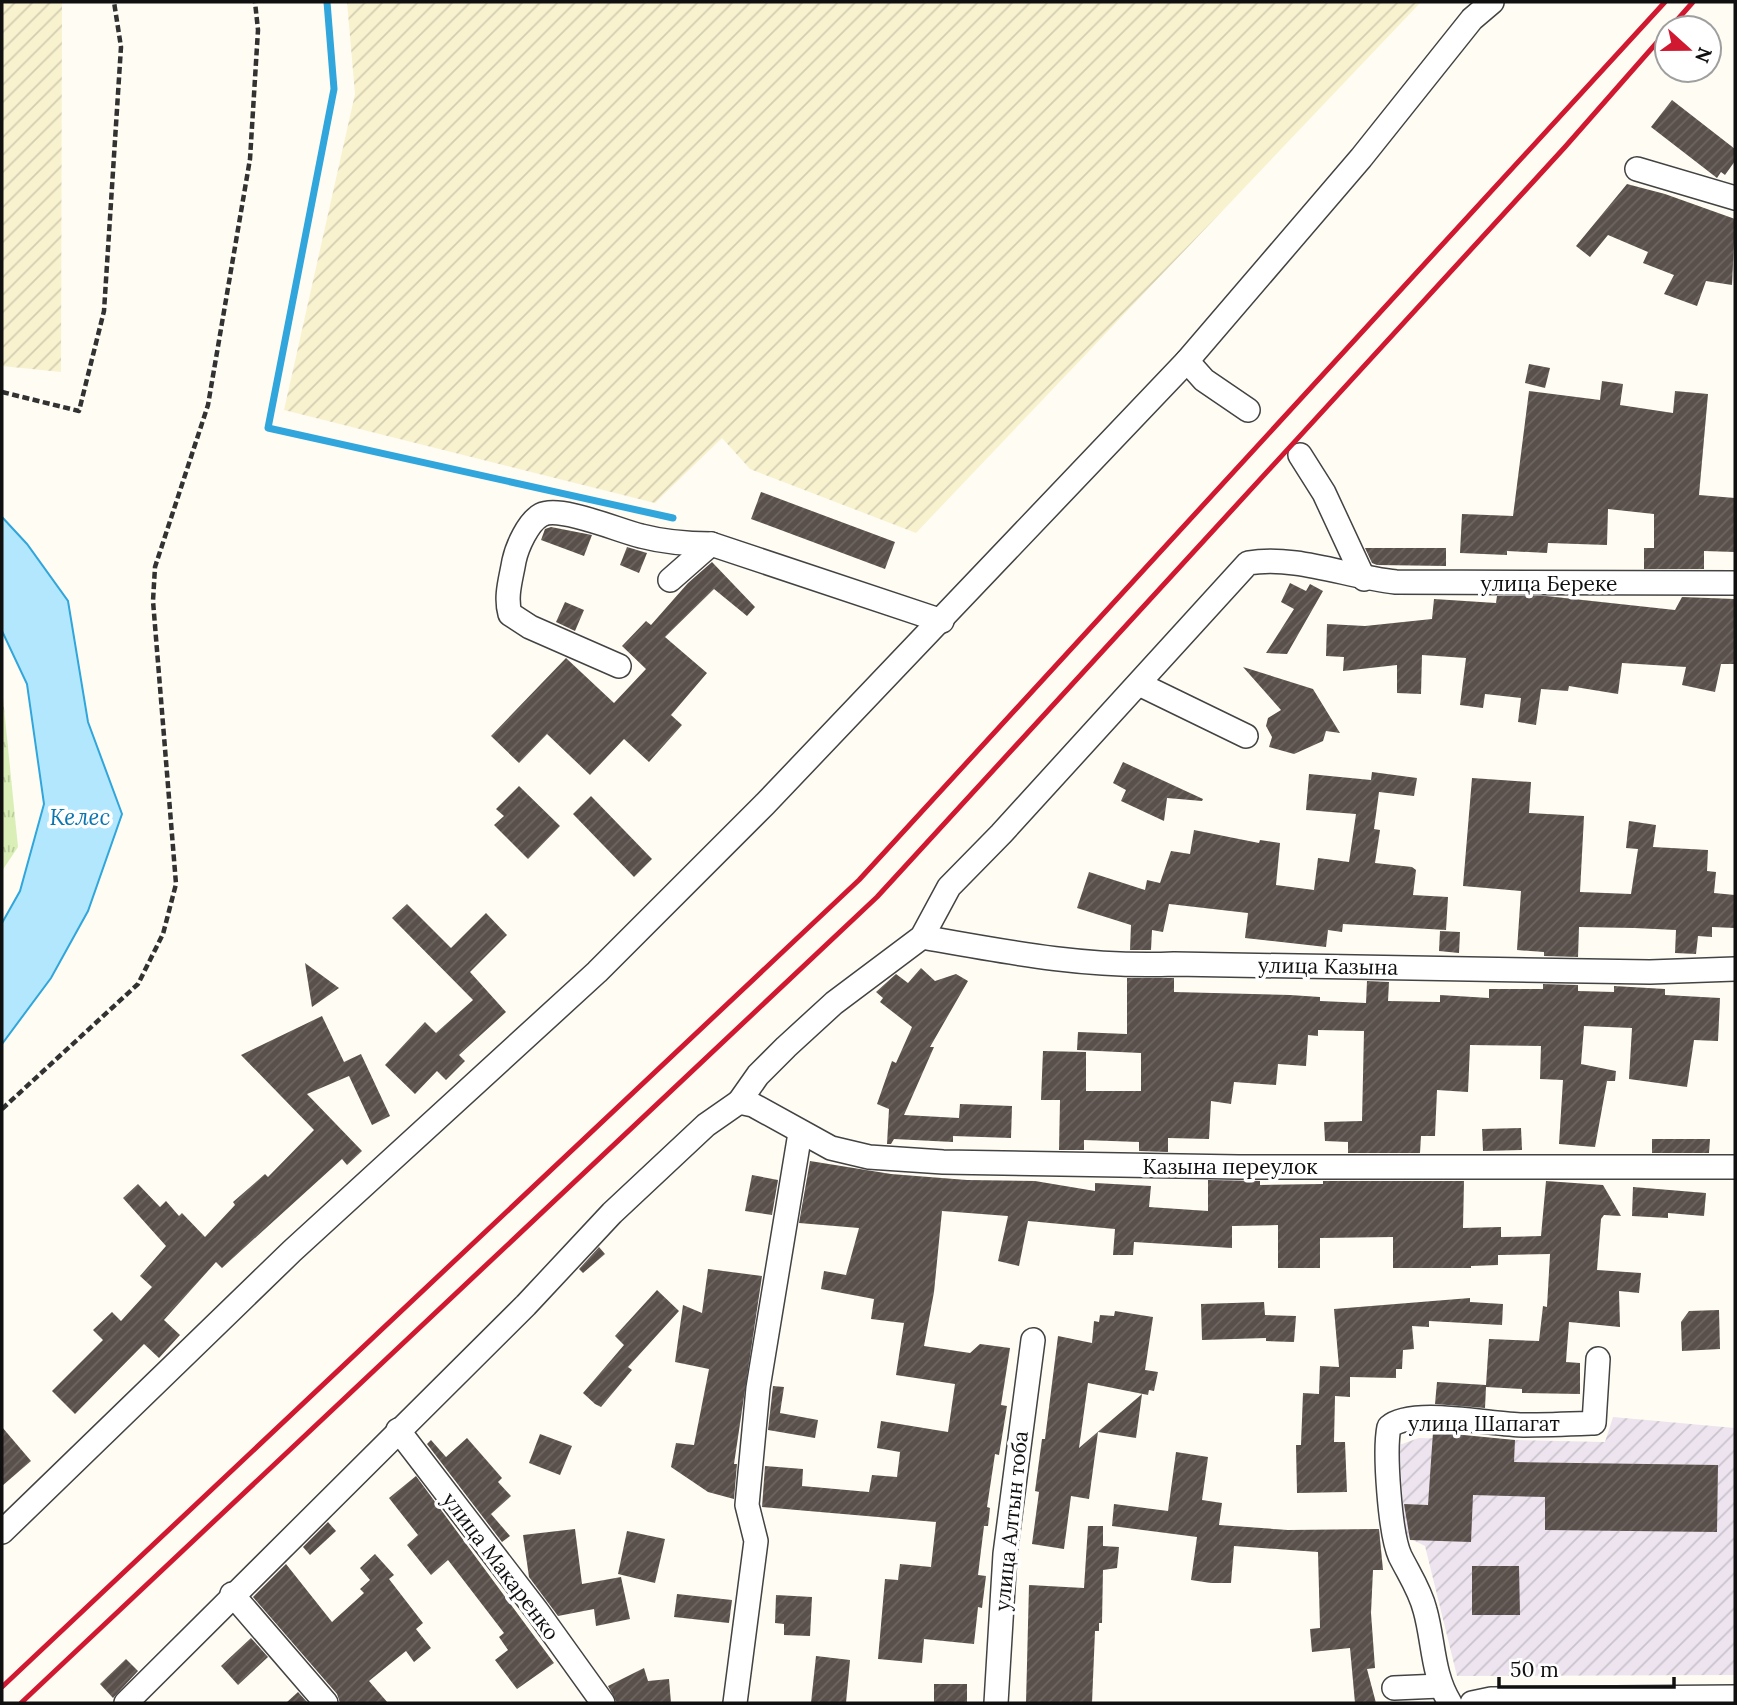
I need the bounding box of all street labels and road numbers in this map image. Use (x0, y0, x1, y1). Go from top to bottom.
street label: улица Береке (1481, 570, 1617, 597)
street label: улица Казына (1258, 951, 1398, 981)
street label: Казына переулок (1142, 1153, 1318, 1180)
street label: улица Шапагат (1408, 1410, 1560, 1437)
street label: улица Алтын тоба (988, 1429, 1034, 1612)
street label: улица Макаренко (436, 1487, 566, 1645)

